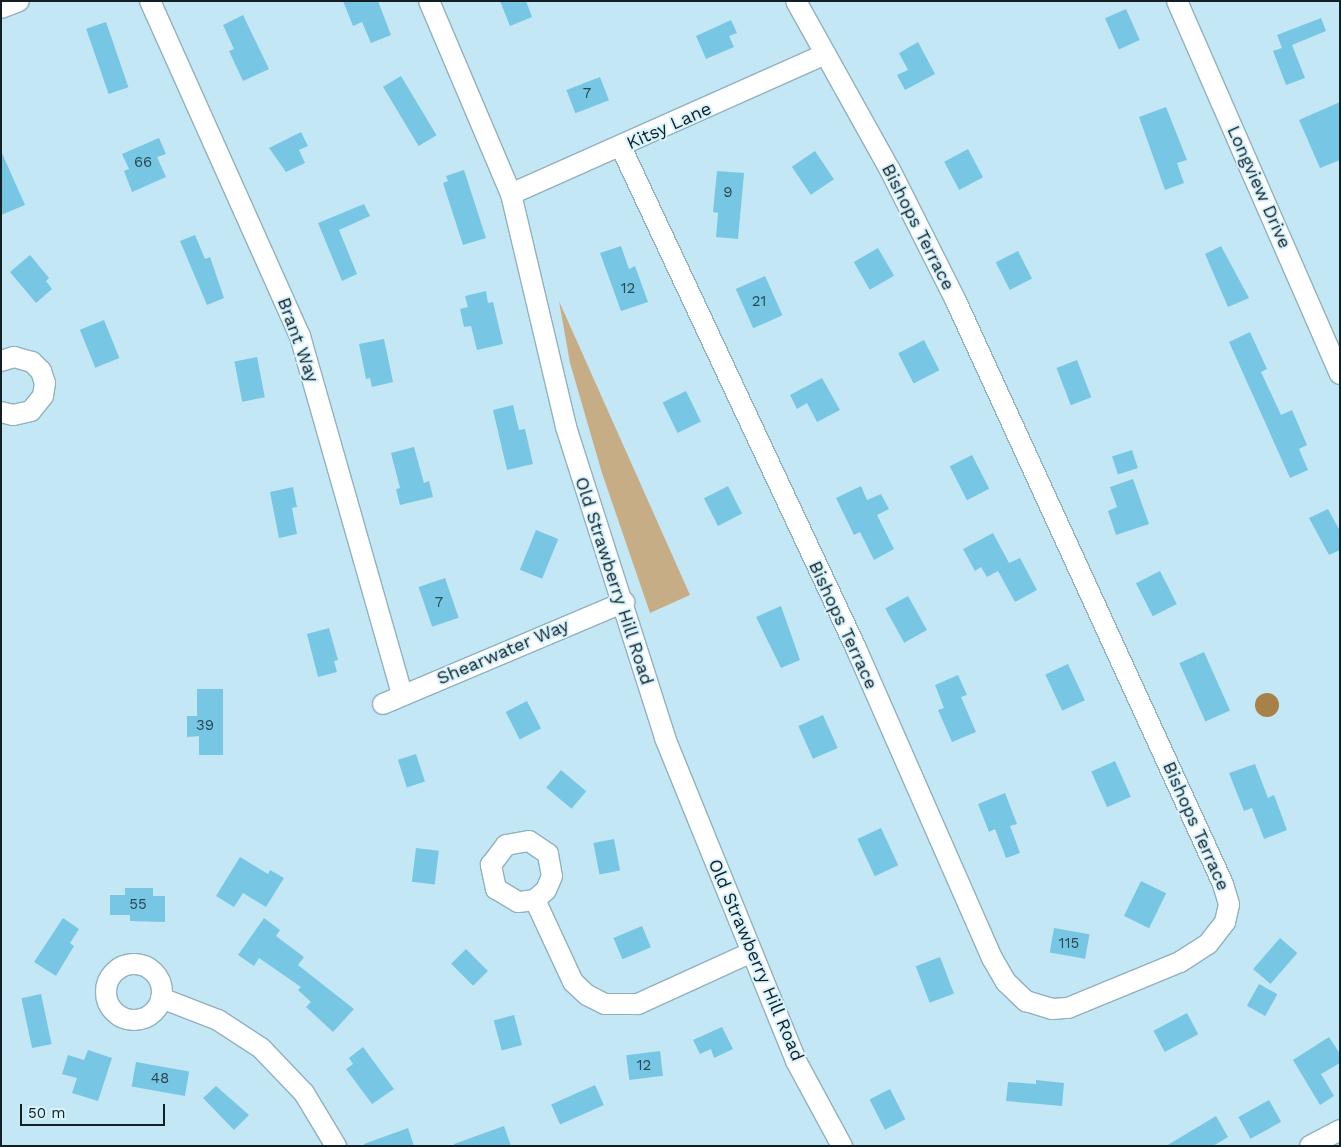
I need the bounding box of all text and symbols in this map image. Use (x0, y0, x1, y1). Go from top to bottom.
house number: 7 (583, 85, 591, 103)
street label: Kitsy Lane (623, 98, 715, 154)
street label: Longview Drive (1222, 122, 1296, 252)
house number: 66 (134, 154, 152, 172)
street label: Bishops Terrace (877, 160, 959, 294)
house number: 9 (723, 184, 733, 202)
house number: 12 (621, 280, 635, 298)
house number: 21 (752, 293, 766, 311)
street label: Brant Way (273, 294, 323, 386)
street label: Old Strawberry Hill Road (570, 474, 658, 688)
street label: Bishops Terrace (804, 557, 882, 693)
house number: 7 (435, 594, 443, 612)
street label: Shearwater Way (433, 614, 573, 690)
house number: 39 (196, 717, 214, 735)
street label: Bishops Terrace (1158, 758, 1234, 894)
street label: Old Strawberry Hill Road (703, 855, 809, 1065)
house number: 55 (129, 896, 147, 914)
house number: 115 (1059, 935, 1079, 953)
house number: 12 (637, 1057, 651, 1075)
house number: 48 (151, 1070, 169, 1088)
scale bar (22, 1094, 168, 1126)
text: 50 m (28, 1104, 65, 1122)

